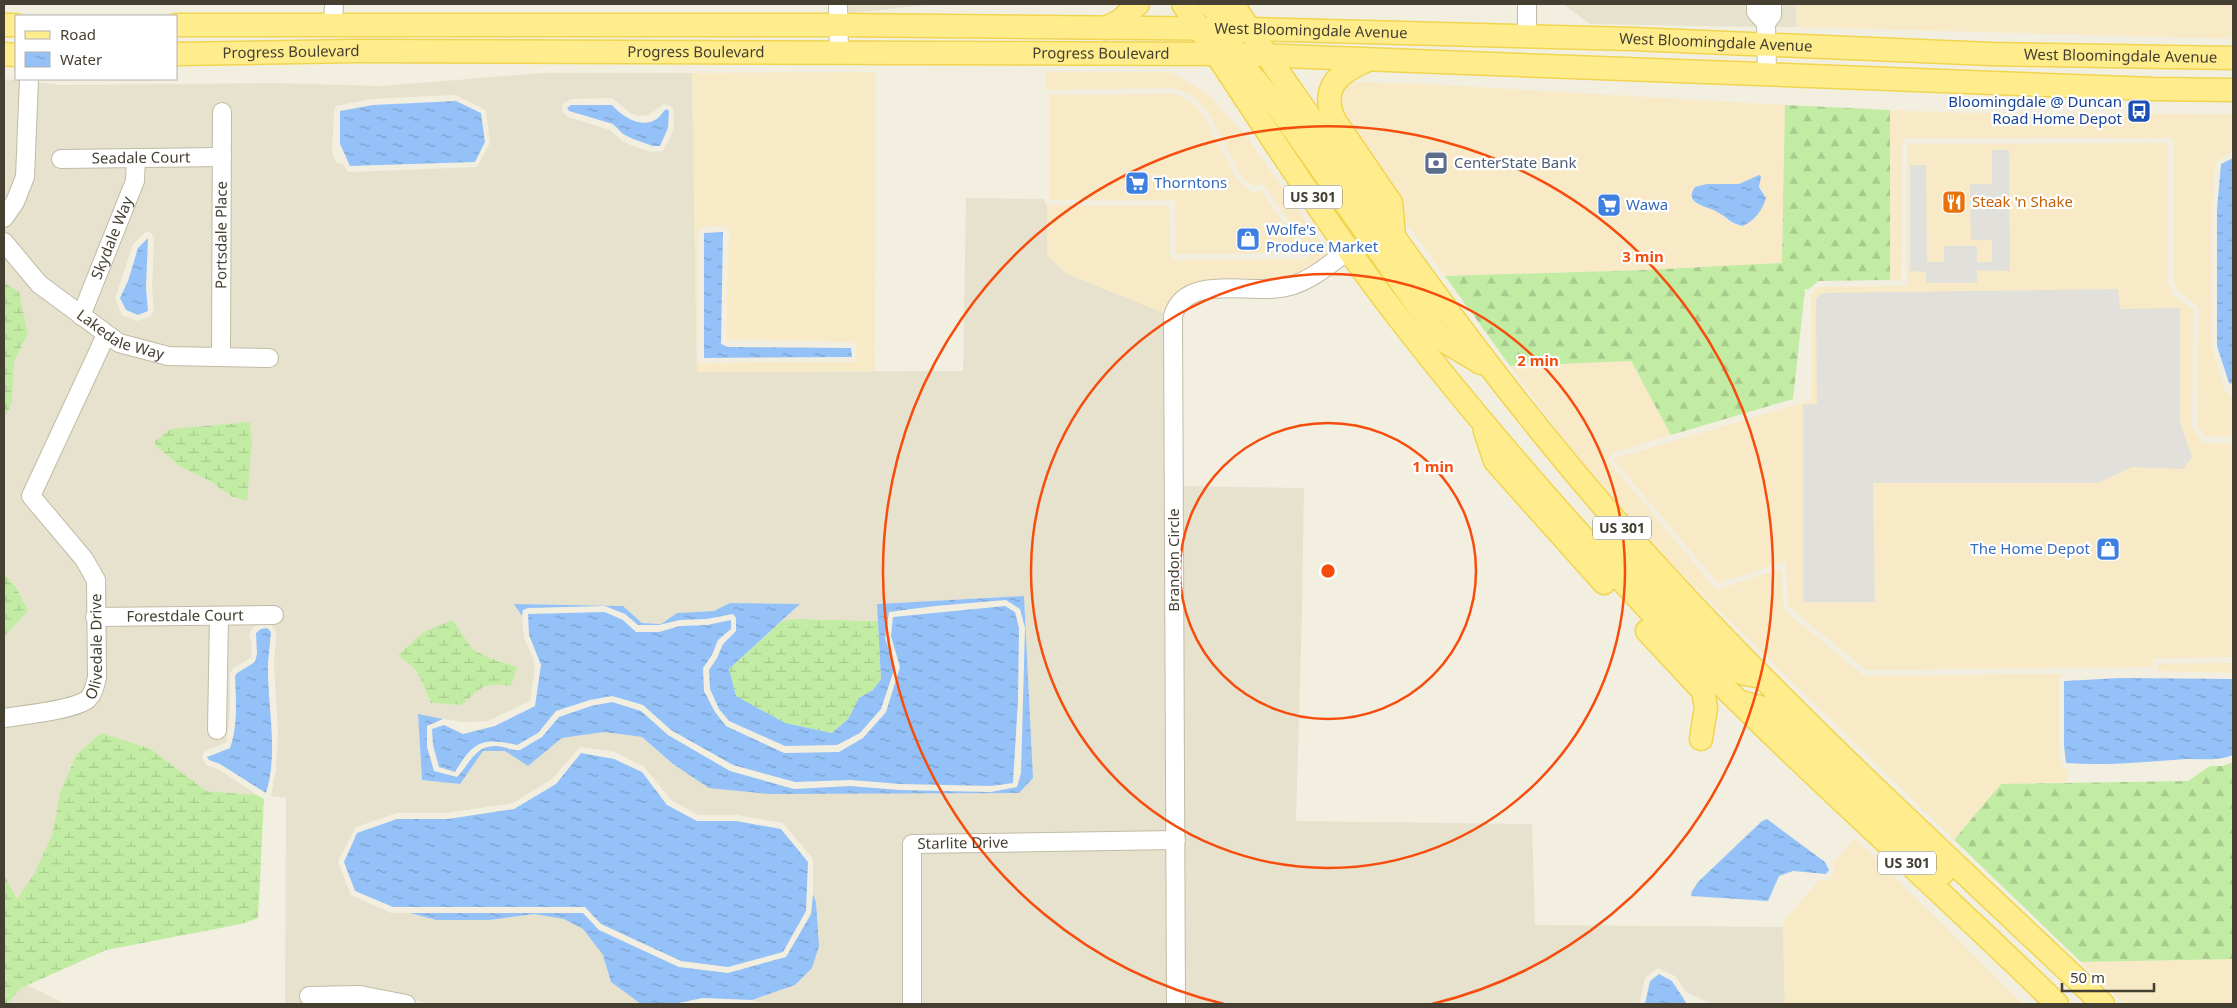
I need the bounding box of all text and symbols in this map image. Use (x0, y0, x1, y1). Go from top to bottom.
legend (15, 15, 178, 80)
street label: West Bloomingdale Avenue (1214, 18, 1408, 42)
text: Road (60, 24, 96, 44)
street label: West Bloomingdale Avenue (1619, 28, 1813, 56)
street label: Progress Boulevard (222, 40, 360, 62)
street label: Progress Boulevard (627, 41, 765, 61)
street label: Progress Boulevard (1032, 42, 1170, 63)
street label: West Bloomingdale Avenue (2024, 44, 2217, 67)
text: Water (60, 49, 102, 69)
place label: Bloomingdale @ Duncan Road Home Depot (1948, 91, 2123, 128)
bus stop icon: Bloomingdale @ Duncan Road Home Depot (2126, 98, 2152, 124)
street label: Seadale Court (92, 146, 191, 168)
bank icon: CenterState Bank (1423, 150, 1449, 176)
place label: CenterState Bank (1454, 152, 1577, 172)
supermarket icon: Thorntons (1124, 170, 1150, 196)
place label: Thorntons (1154, 172, 1227, 192)
street label: Portsdale Place (210, 181, 231, 289)
road number: US 301 (1284, 186, 1342, 208)
restaurant icon: Steak 'n Shake (1941, 189, 1967, 215)
place label: Steak 'n Shake (1972, 191, 2073, 211)
supermarket icon: Wawa (1596, 192, 1622, 218)
street label: Skydale Way (86, 193, 137, 282)
place label: Wawa (1626, 194, 1668, 214)
place label: Wolfe's Produce Market (1266, 219, 1379, 256)
shop icon: Wolfe's Produce Market (1235, 226, 1261, 252)
text: 3 min (1622, 246, 1664, 266)
street label: Lakedale Way (73, 304, 167, 364)
text: 2 min (1517, 350, 1559, 370)
text: 1 min (1412, 456, 1454, 476)
street label: Brandon Circle (1163, 508, 1183, 612)
road number: US 301 (1593, 516, 1651, 540)
shop icon: The Home Depot (2095, 536, 2121, 562)
place label: The Home Depot (1970, 538, 2091, 558)
centre of rings (1319, 562, 1337, 580)
street label: Olivedale Drive (80, 593, 106, 703)
street label: Forestdale Court (126, 604, 244, 626)
street label: Starlite Drive (917, 832, 1009, 853)
road number: US 301 (1878, 851, 1936, 874)
scale bar (2062, 960, 2154, 992)
text: 50 m (2070, 967, 2105, 987)

